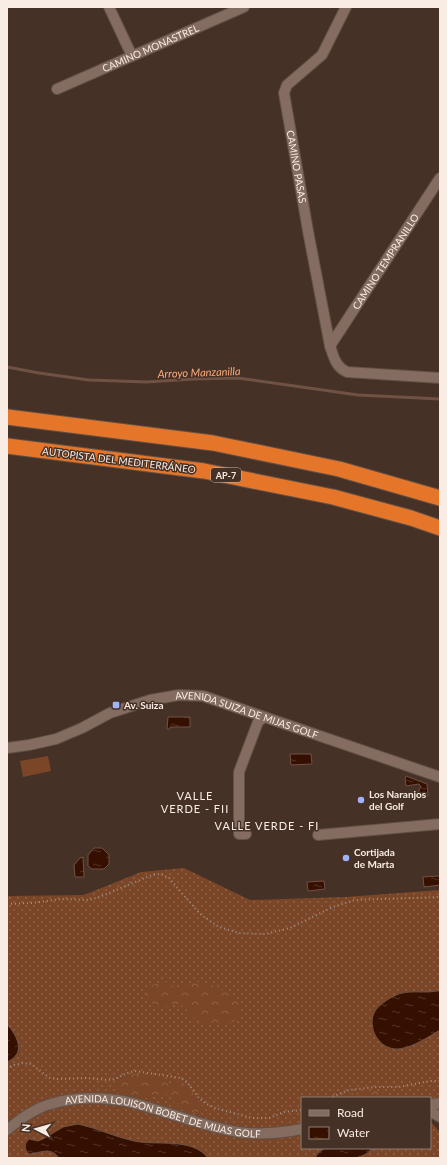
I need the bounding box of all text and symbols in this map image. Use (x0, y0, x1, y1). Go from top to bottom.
street label: CAMINO MONASTREL (100, 22, 200, 74)
street label: CAMINO PASAS (285, 129, 309, 204)
street label: CAMINO TEMPRANILLO (350, 211, 421, 312)
water label: Arroyo Manzanilla (156, 364, 241, 380)
street label: AUTOPISTA DEL MEDITERRÁNEO (42, 445, 196, 475)
road number: AP-7 (211, 468, 241, 482)
street label: AVENIDA SUIZA DE MIJAS GOLF (174, 689, 320, 741)
place label: Av. Suiza (123, 699, 164, 711)
marker: Av. Suiza (111, 700, 121, 710)
place label: Los Naranjos del Golf (369, 788, 427, 812)
district label: VALLE VERDE - FII (161, 789, 229, 815)
marker: Los Naranjos del Golf (356, 795, 366, 805)
district label: VALLE VERDE - FI (215, 819, 319, 832)
place label: Cortijada de Marta (354, 846, 395, 870)
marker: Cortijada de Marta (341, 853, 351, 863)
street label: AVENIDA LOUISON BOBET DE MIJAS GOLF (64, 1092, 261, 1139)
legend (301, 1097, 431, 1149)
text: Road (337, 1105, 364, 1120)
north arrow (16, 1109, 56, 1149)
text: N (19, 1123, 32, 1133)
text: Water (337, 1125, 370, 1140)

